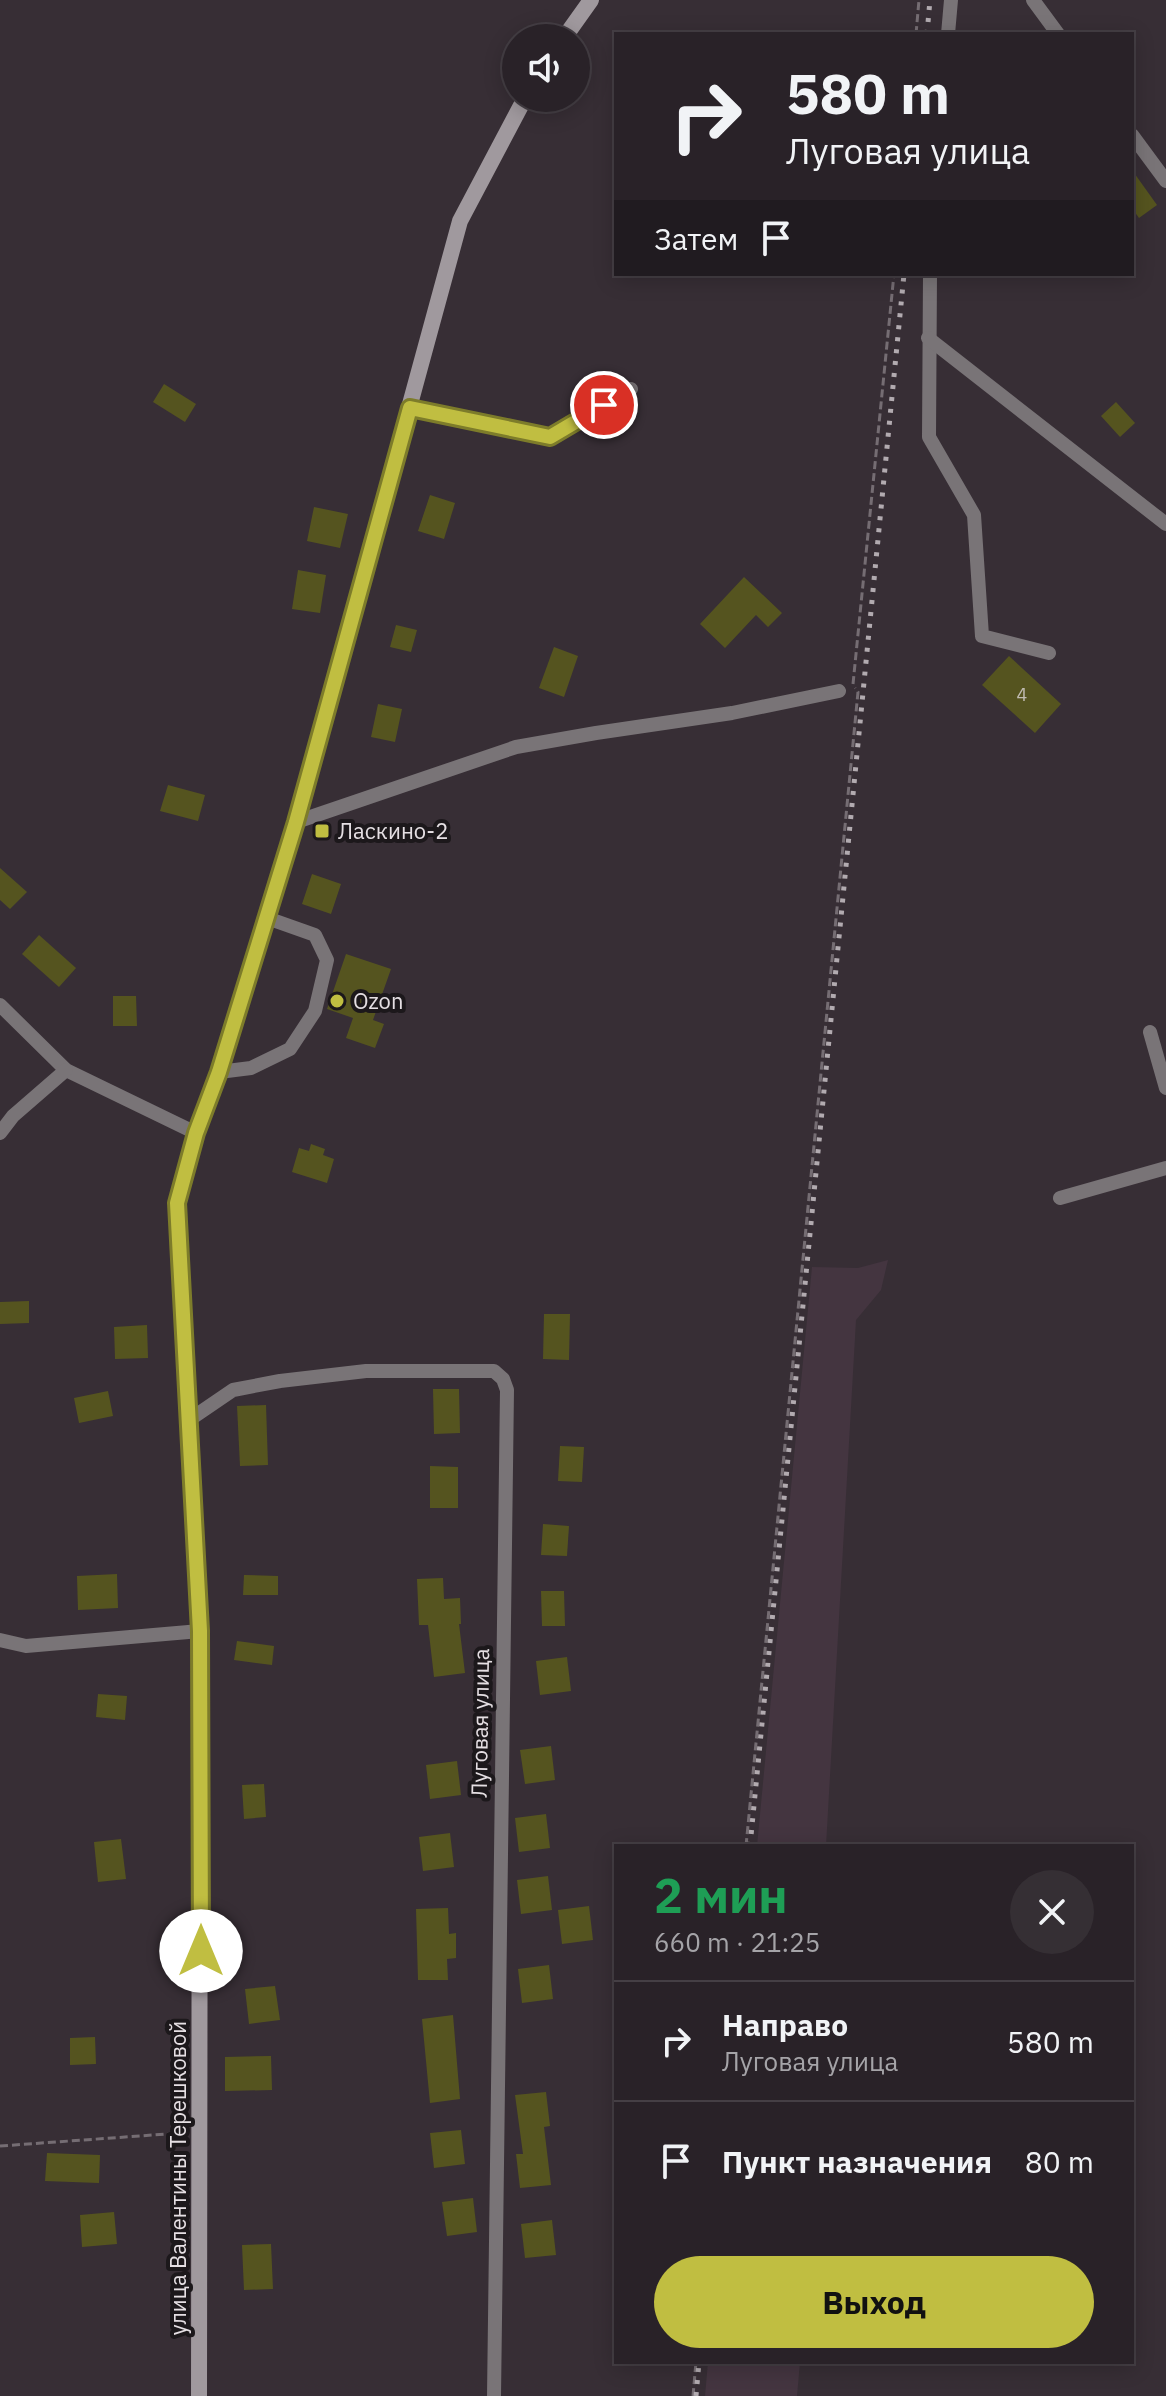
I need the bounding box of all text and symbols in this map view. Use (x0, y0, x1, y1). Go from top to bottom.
map controls (502, 24, 590, 112)
button: sound (502, 24, 590, 112)
text: 580 m (786, 57, 950, 129)
icon: right (654, 64, 758, 168)
text: Луговая улица (786, 127, 1030, 174)
icon: arrive (754, 216, 798, 260)
text: Затем (654, 219, 738, 258)
pin (570, 371, 638, 439)
icon: arrive (582, 383, 626, 427)
house number: 4 (1017, 683, 1028, 706)
place label: Ласкино-2 (338, 816, 448, 845)
marker: Ласкино-2 (313, 822, 331, 840)
place label: Ozon (353, 986, 403, 1015)
marker: Ozon (328, 992, 346, 1010)
street label: Луговая улица (464, 1648, 495, 1798)
text: 2 мин (654, 1864, 788, 1926)
button: close (1010, 1870, 1094, 1954)
position arrow (159, 1909, 243, 1993)
text: 660 m · 21:25 (654, 1925, 820, 1959)
text: Направо (722, 2005, 848, 2044)
icon: right (654, 2019, 698, 2063)
street label: улица Валентины Терешковой (163, 2021, 192, 2335)
text: 580 m (1007, 2022, 1094, 2061)
text: Луговая улица (722, 2044, 898, 2078)
icon: arrive (654, 2139, 698, 2183)
text: Пункт назначения (722, 2142, 992, 2181)
text: 80 m (1025, 2142, 1094, 2181)
button: Выход (654, 2256, 1094, 2348)

